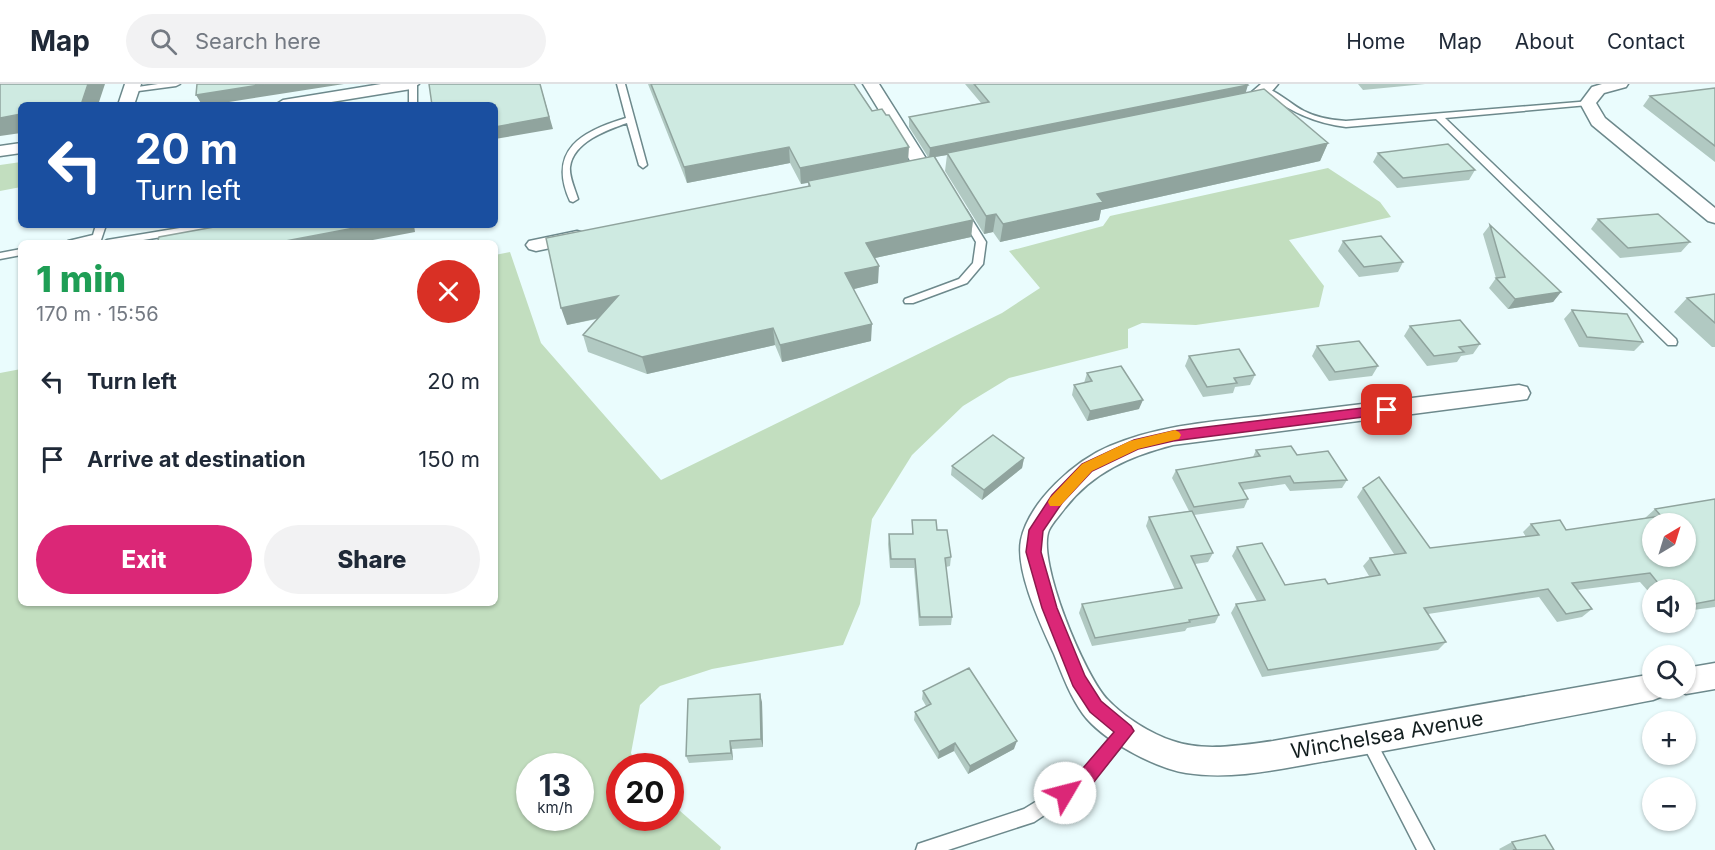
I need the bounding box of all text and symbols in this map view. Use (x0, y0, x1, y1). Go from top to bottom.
search box (126, 14, 546, 68)
text: Map (30, 24, 90, 58)
icon: search (147, 25, 180, 58)
text: Search here (195, 28, 321, 54)
text: Home (1346, 29, 1405, 54)
text: Map (1438, 29, 1482, 54)
text: About (1515, 29, 1574, 54)
text: Contact (1607, 29, 1685, 54)
text: 20 m (135, 123, 238, 174)
icon: left (36, 126, 114, 204)
text: Turn left (135, 174, 241, 207)
text: 1 min (36, 257, 126, 301)
button: close (417, 260, 480, 323)
text: 170 m · 15:56 (36, 302, 159, 326)
icon: left (36, 365, 69, 398)
text: Turn left (87, 368, 177, 394)
text: 20 m (427, 368, 480, 394)
pin (1361, 384, 1412, 435)
icon: arrive (1370, 393, 1403, 426)
icon: arrive (36, 443, 69, 476)
text: Arrive at destination (87, 446, 306, 472)
text: 150 m (418, 446, 480, 472)
north arrow (1642, 513, 1696, 567)
map controls (1642, 513, 1696, 831)
button: Exit (36, 525, 252, 594)
button: Share (264, 525, 480, 594)
button: sound (1642, 579, 1696, 633)
button: search (1642, 645, 1696, 699)
street label: Winchelsea Avenue (1289, 705, 1485, 764)
button: + (1642, 711, 1696, 765)
speed limit sign: 20 (606, 753, 684, 831)
position arrow (1033, 761, 1097, 825)
text: 13 (539, 767, 571, 803)
button: − (1642, 777, 1696, 831)
text: km/h (537, 798, 573, 817)

